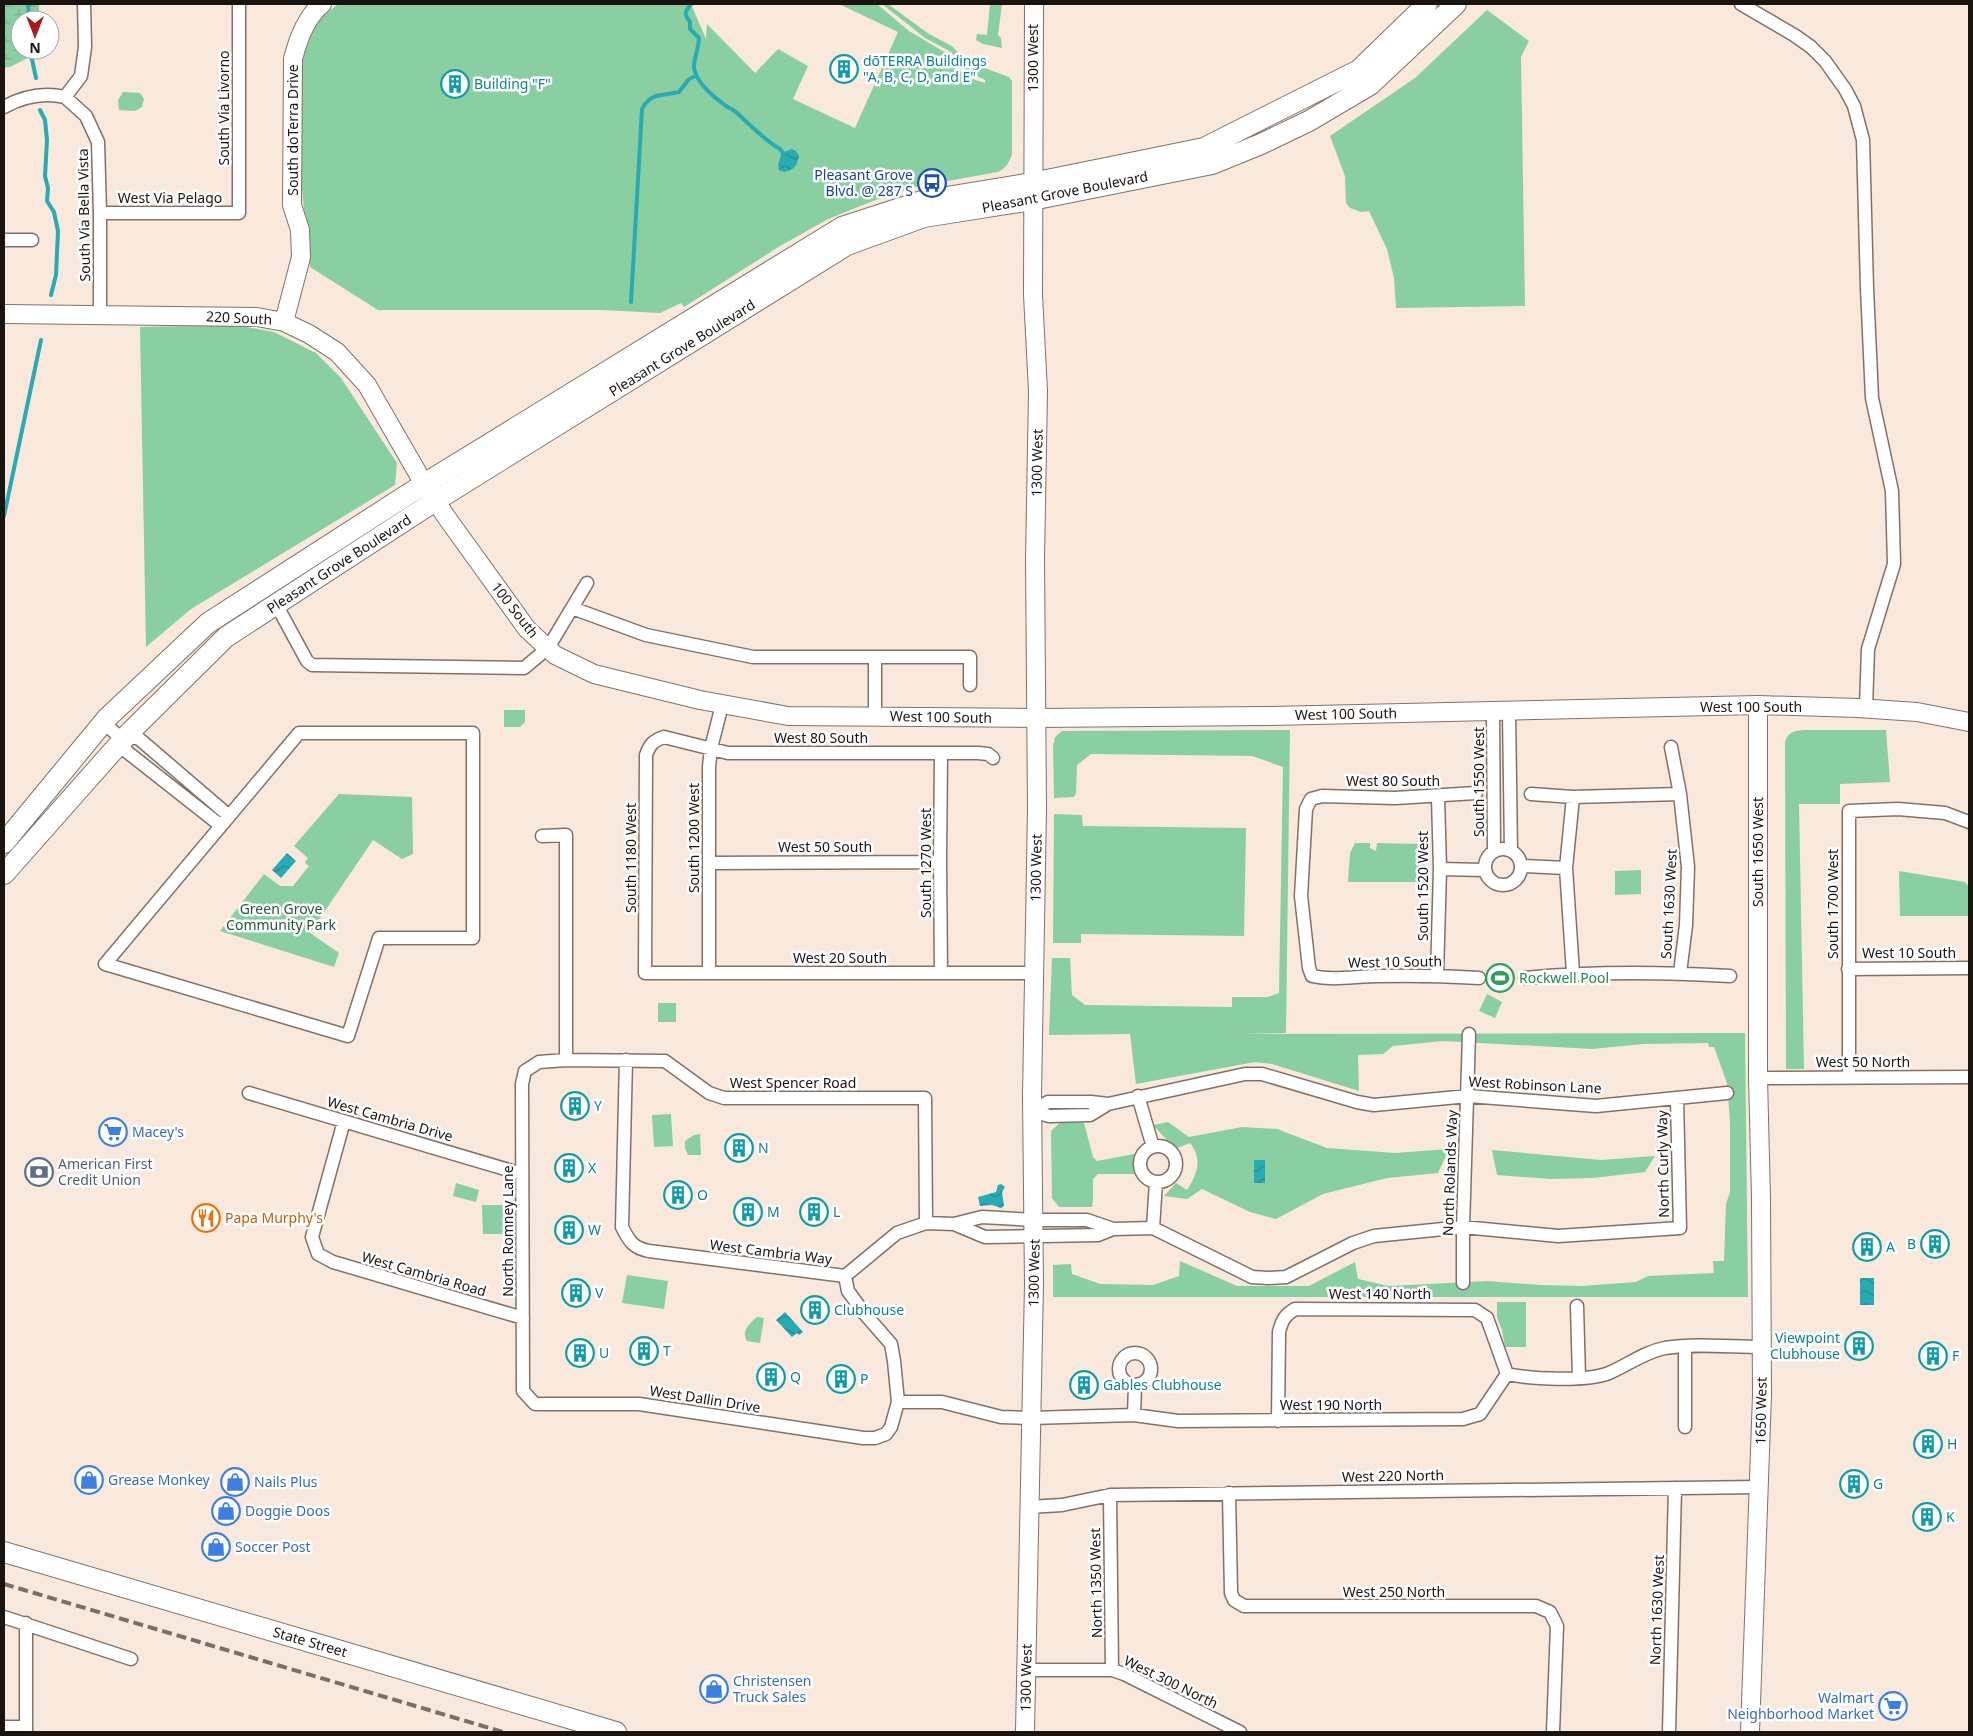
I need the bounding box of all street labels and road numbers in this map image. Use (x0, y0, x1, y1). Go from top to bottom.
street label: 1300 West (1023, 24, 1042, 92)
street label: South Via Livorno (214, 50, 233, 166)
street label: South doTerra Drive (283, 64, 302, 196)
street label: South Via Bella Vista (73, 148, 94, 282)
street label: Pleasant Grove Boulevard (980, 166, 1150, 217)
street label: West Via Pelago (118, 188, 222, 207)
street label: Pleasant Grove Boulevard (605, 295, 758, 400)
street label: 220 South (205, 306, 273, 329)
street label: 1300 West (1026, 429, 1047, 497)
street label: Pleasant Grove Boulevard (263, 510, 415, 618)
street label: 100 South (488, 578, 543, 642)
street label: West 100 South (1700, 697, 1802, 716)
street label: West 100 South (1295, 703, 1397, 724)
street label: West 100 South (890, 706, 992, 727)
street label: South 1550 West (1469, 727, 1488, 837)
street label: West 80 South (774, 728, 868, 747)
street label: West 80 South (1346, 771, 1440, 790)
street label: South 1200 West (684, 783, 703, 893)
street label: South 1650 West (1748, 797, 1767, 907)
street label: South 1180 West (621, 803, 640, 913)
street label: South 1270 West (916, 808, 935, 918)
street label: South 1520 West (1413, 831, 1432, 941)
street label: 1300 West (1025, 834, 1046, 902)
street label: West 50 South (778, 837, 872, 856)
street label: South 1630 West (1656, 848, 1681, 960)
street label: South 1700 West (1823, 849, 1842, 959)
street label: West 10 South (1862, 943, 1956, 962)
street label: West 20 South (793, 948, 887, 967)
street label: West 10 South (1348, 951, 1442, 972)
street label: West 50 North (1816, 1052, 1910, 1071)
street label: West Robinson Lane (1468, 1072, 1602, 1097)
street label: West Spencer Road (730, 1073, 856, 1092)
street label: West Cambria Drive (325, 1091, 455, 1146)
street label: North Rolands Way (1438, 1109, 1461, 1236)
street label: North Curly Way (1652, 1109, 1673, 1218)
street label: North Romney Lane (498, 1165, 517, 1297)
street label: West Cambria Way (709, 1235, 834, 1269)
street label: 1300 West (1023, 1239, 1044, 1307)
street label: West Cambria Road (360, 1247, 489, 1300)
street label: West 140 North (1329, 1284, 1431, 1303)
street label: 1650 West (1750, 1377, 1771, 1445)
street label: West Dallin Drive (648, 1380, 762, 1417)
street label: West 190 North (1280, 1395, 1382, 1414)
street label: West 220 North (1342, 1465, 1444, 1486)
street label: North 1350 West (1085, 1528, 1106, 1638)
street label: North 1630 West (1645, 1555, 1668, 1665)
street label: West 250 North (1343, 1582, 1445, 1601)
street label: State Street (271, 1622, 349, 1661)
street label: 1300 West (1015, 1644, 1036, 1712)
street label: West 300 North (1121, 1651, 1221, 1713)

